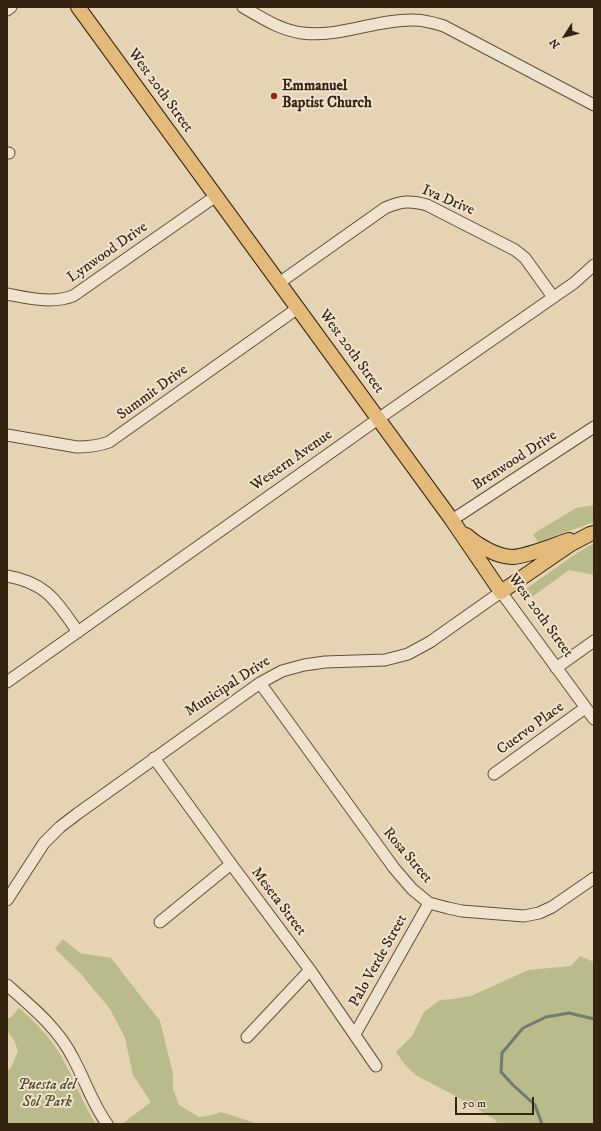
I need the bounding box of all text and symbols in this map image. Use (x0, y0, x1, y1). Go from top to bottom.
north arrow (545, 16, 585, 56)
text: N (547, 35, 564, 51)
street label: West 20th Street (124, 46, 196, 136)
place label: Emmanuel Baptist Church (282, 78, 372, 113)
marker: Emmanuel Baptist Church (269, 91, 279, 101)
street label: Iva Drive (419, 182, 477, 220)
street label: Lynwood Drive (64, 219, 152, 287)
street label: West 20th Street (315, 307, 387, 397)
street label: Summit Drive (114, 361, 192, 425)
street label: Western Avenue (248, 426, 336, 496)
street label: Brenwood Drive (469, 427, 561, 495)
street label: West 20th Street (504, 571, 576, 661)
street label: Municipal Drive (182, 653, 274, 721)
street label: Cuervo Place (494, 699, 568, 759)
street label: Rosa Street (378, 824, 436, 888)
street label: Meseta Street (246, 864, 310, 940)
street label: Palo Verde Street (346, 912, 412, 1010)
park label: Puesta del Sol Park (18, 1077, 76, 1112)
scale bar (457, 1089, 536, 1115)
text: 50 m (462, 1096, 486, 1111)

